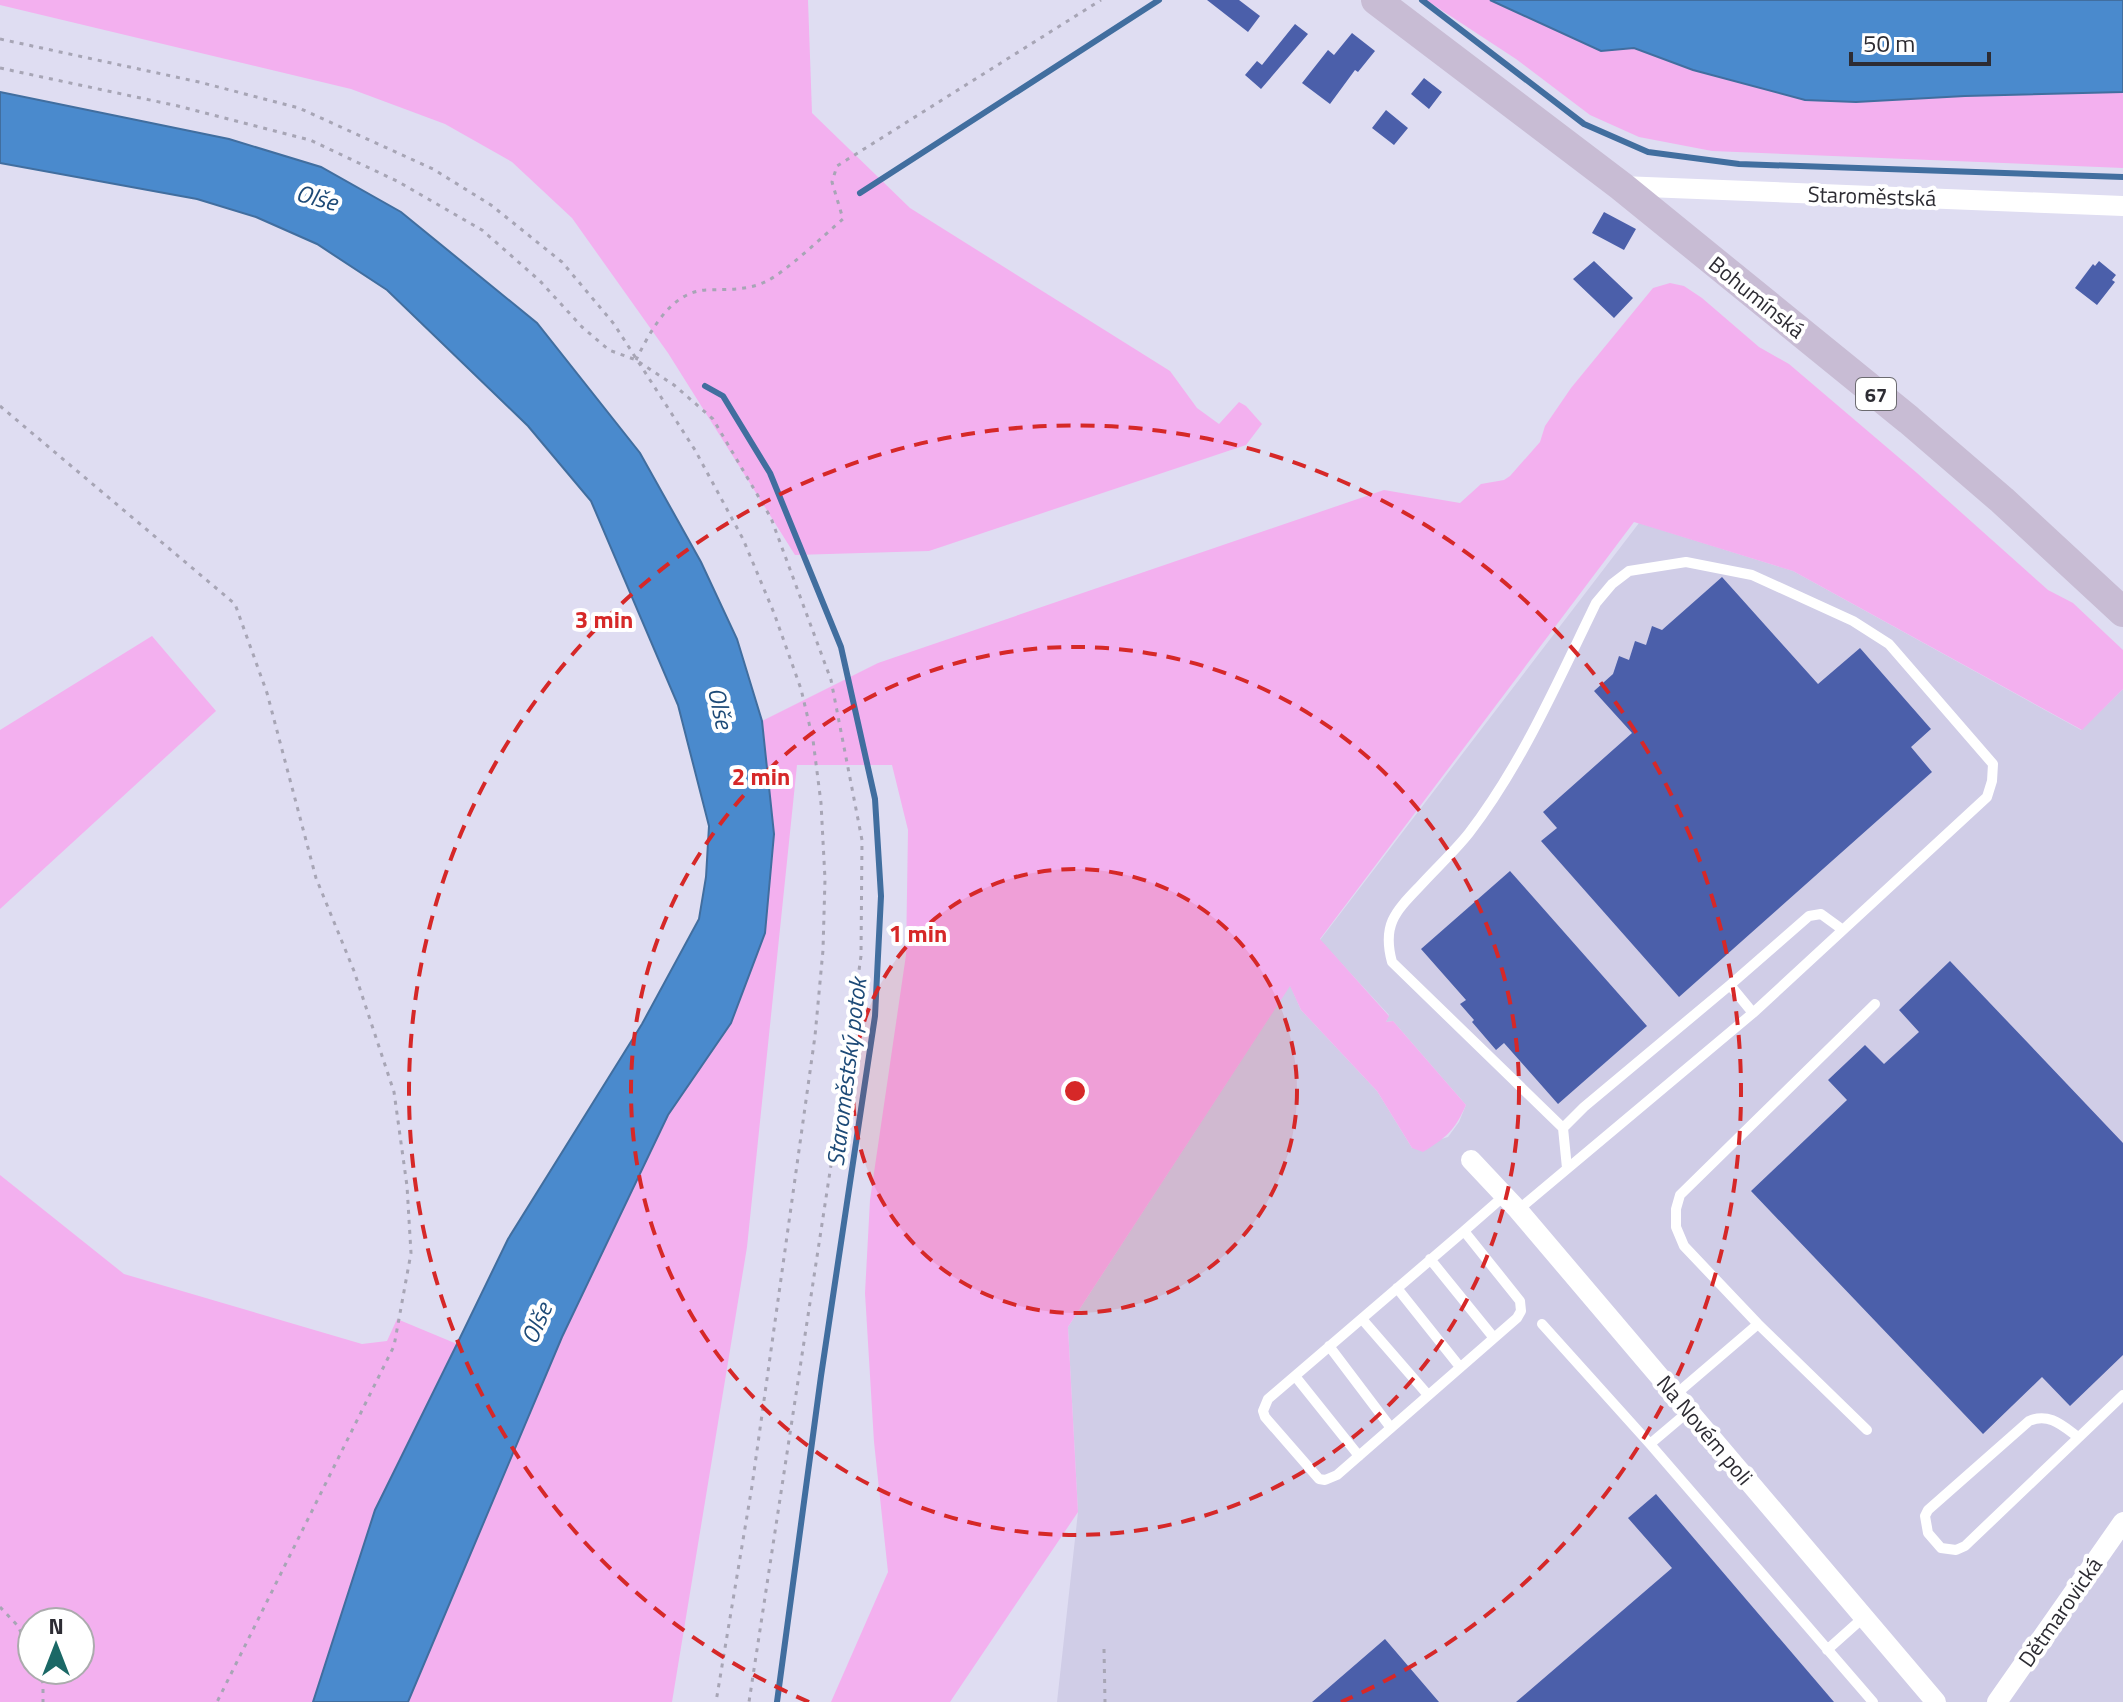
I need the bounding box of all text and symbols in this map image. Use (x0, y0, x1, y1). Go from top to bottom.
scale bar (1851, 16, 1989, 66)
text: 50 m (1863, 25, 1915, 61)
water label: Olše (292, 174, 344, 220)
street label: Staroměstská (1807, 177, 1937, 215)
street label: Bohumínská (1701, 247, 1813, 347)
road number: 67 (1856, 378, 1896, 410)
text: 3 min (575, 601, 633, 637)
water label: Olše (699, 684, 743, 734)
text: 2 min (732, 758, 790, 794)
text: 1 min (889, 915, 947, 951)
water label: Staroměstský potok (817, 973, 876, 1168)
centre of rings (1061, 1077, 1089, 1105)
water label: Olše (511, 1295, 562, 1349)
street label: Na Novém poli (1649, 1367, 1761, 1493)
street label: Dětmarovická (2009, 1550, 2111, 1674)
north arrow (16, 1606, 96, 1686)
text: N (48, 1609, 64, 1643)

